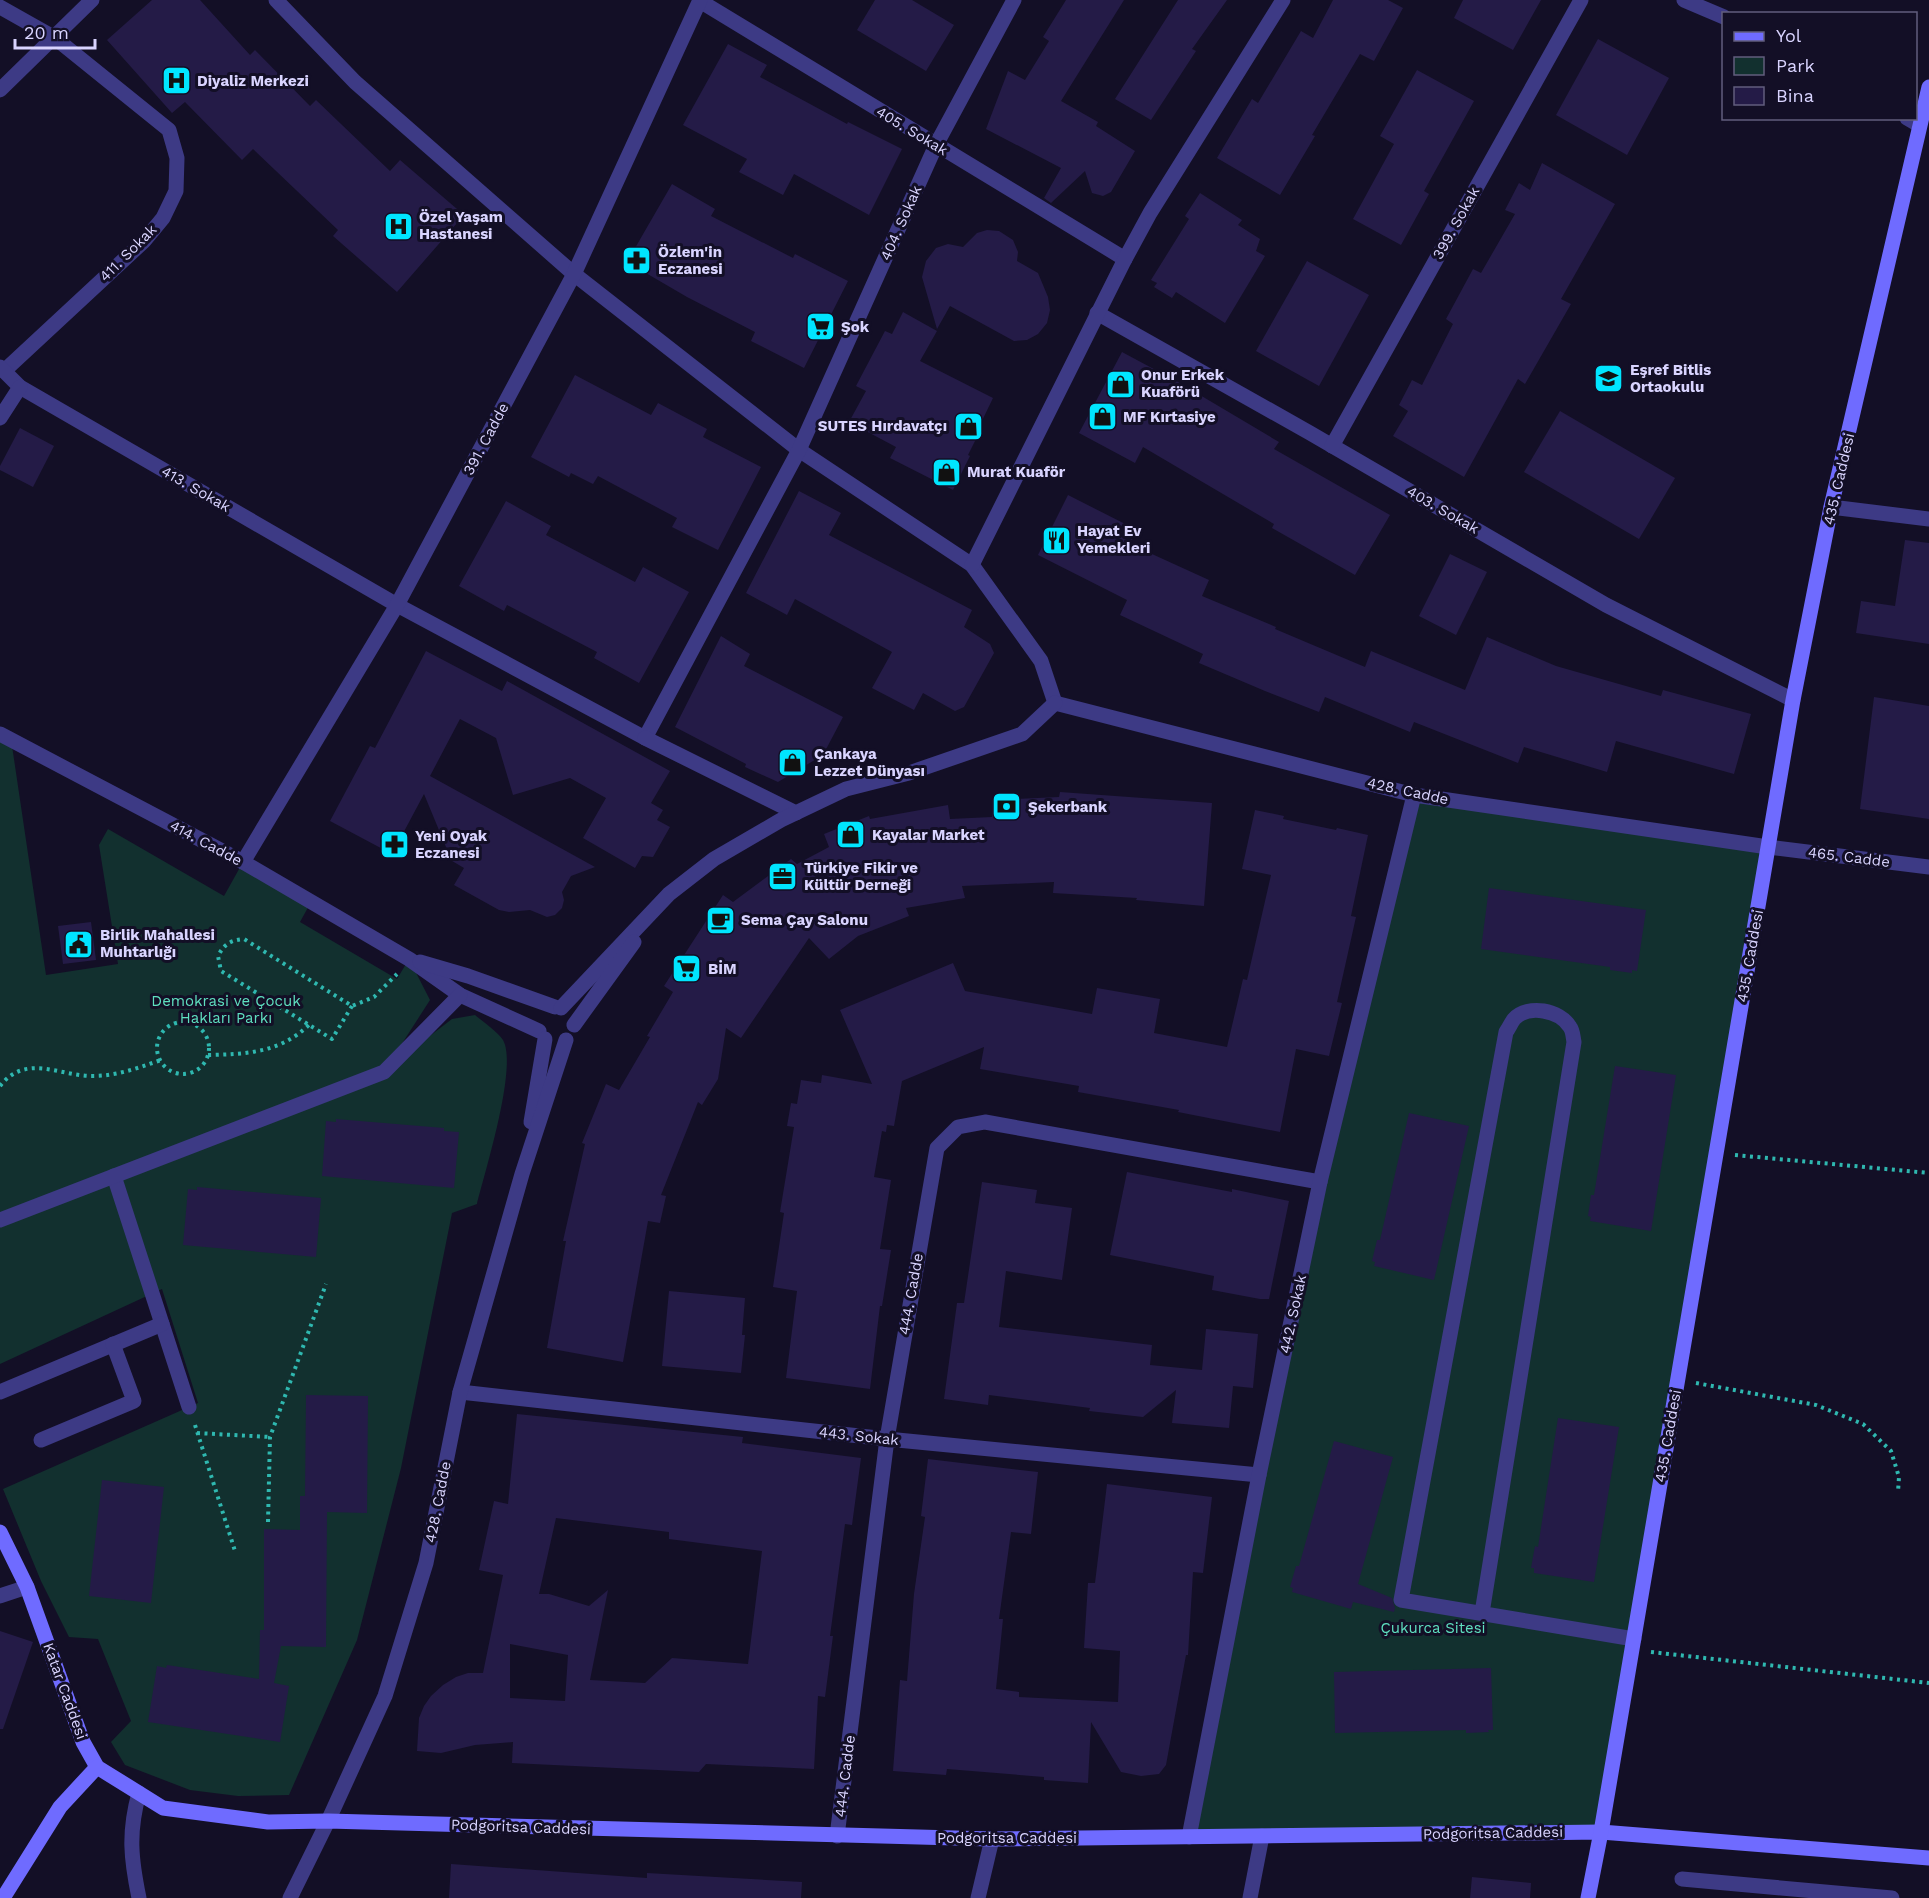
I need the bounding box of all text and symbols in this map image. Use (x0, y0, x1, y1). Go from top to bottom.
scale bar (15, 12, 94, 50)
legend (1722, 12, 1917, 120)
text: 20 m (24, 22, 69, 43)
text: Yol (1776, 25, 1802, 46)
text: Park (1776, 55, 1815, 76)
hospital icon: Diyaliz Merkezi (160, 65, 192, 97)
place label: Diyaliz Merkezi (197, 72, 309, 90)
text: Bina (1776, 85, 1814, 106)
street label: 405. Sokak (873, 103, 951, 160)
street label: 404. Sokak (876, 182, 926, 263)
street label: 399. Sokak (1429, 183, 1484, 262)
place label: Özel Yaşam Hastanesi (419, 208, 503, 243)
hospital icon: Özel Yaşam Hastanesi (382, 210, 414, 242)
street label: 411. Sokak (96, 220, 161, 285)
place label: Özlem'in Eczanesi (658, 243, 723, 278)
pharmacy icon: Özlem'in Eczanesi (621, 245, 653, 277)
supermarket icon: Şok (804, 311, 836, 343)
place label: Şok (841, 318, 870, 336)
place label: Eşref Bitlis Ortaokulu (1630, 361, 1711, 396)
school or university icon: Eşref Bitlis Ortaokulu (1593, 363, 1625, 395)
place label: Onur Erkek Kuaförü (1141, 366, 1225, 401)
shop icon: Onur Erkek Kuaförü (1104, 368, 1136, 400)
street label: 391. Cadde (459, 400, 513, 478)
shop icon: MF Kırtasiye (1086, 401, 1118, 433)
place label: MF Kırtasiye (1123, 408, 1216, 426)
shop icon: SUTES Hırdavatçı (952, 410, 984, 442)
place label: SUTES Hırdavatçı (818, 417, 947, 435)
street label: 435. Caddesi (1820, 431, 1858, 527)
shop icon: Murat Kuaför (930, 456, 962, 488)
street label: 413. Sokak (158, 462, 234, 516)
place label: Murat Kuaför (967, 463, 1066, 481)
street label: 403. Sokak (1404, 482, 1483, 538)
place label: Hayat Ev Yemekleri (1077, 522, 1150, 557)
restaurant icon: Hayat Ev Yemekleri (1040, 524, 1072, 556)
place label: Çankaya Lezzet Dünyası (814, 745, 925, 780)
shop icon: Çankaya Lezzet Dünyası (777, 747, 809, 779)
street label: 428. Cadde (1366, 774, 1450, 808)
bank icon: Şekerbank (991, 791, 1023, 823)
place label: Şekerbank (1028, 798, 1108, 816)
street label: 414. Cadde (167, 816, 245, 870)
shop icon: Kayalar Market (835, 819, 867, 851)
place label: Kayalar Market (872, 826, 985, 844)
place label: Yeni Oyak Eczanesi (415, 827, 488, 862)
pharmacy icon: Yeni Oyak Eczanesi (378, 829, 410, 861)
street label: 465. Cadde (1807, 843, 1891, 871)
place label: Türkiye Fikir ve Kültür Derneği (804, 859, 918, 894)
office icon: Türkiye Fikir ve Kültür Derneği (767, 861, 799, 893)
cafe icon: Sema Çay Salonu (704, 904, 736, 936)
street label: 435. Caddesi (1733, 908, 1767, 1004)
place label: Sema Çay Salonu (741, 911, 868, 929)
place label: Birlik Mahallesi Muhtarlığı (100, 926, 215, 961)
public building icon: Birlik Mahallesi Muhtarlığı (63, 928, 95, 960)
supermarket icon: BİM (671, 953, 703, 985)
place label: BİM (708, 960, 737, 978)
park label: Demokrasi ve Çocuk Hakları Parkı (151, 992, 301, 1027)
street label: 444. Cadde (895, 1252, 927, 1336)
street label: 442. Sokak (1276, 1272, 1310, 1355)
street label: 435. Caddesi (1651, 1388, 1685, 1484)
street label: 443. Sokak (818, 1423, 900, 1449)
street label: 428. Cadde (421, 1460, 455, 1544)
park label: Çukurca Sitesi (1380, 1619, 1486, 1637)
street label: Katar Caddesi (39, 1640, 91, 1742)
street label: 444. Cadde (831, 1734, 859, 1818)
street label: Podgoritsa Caddesi (451, 1816, 591, 1838)
street label: Podgoritsa Caddesi (1423, 1823, 1563, 1843)
street label: Podgoritsa Caddesi (937, 1829, 1077, 1847)

